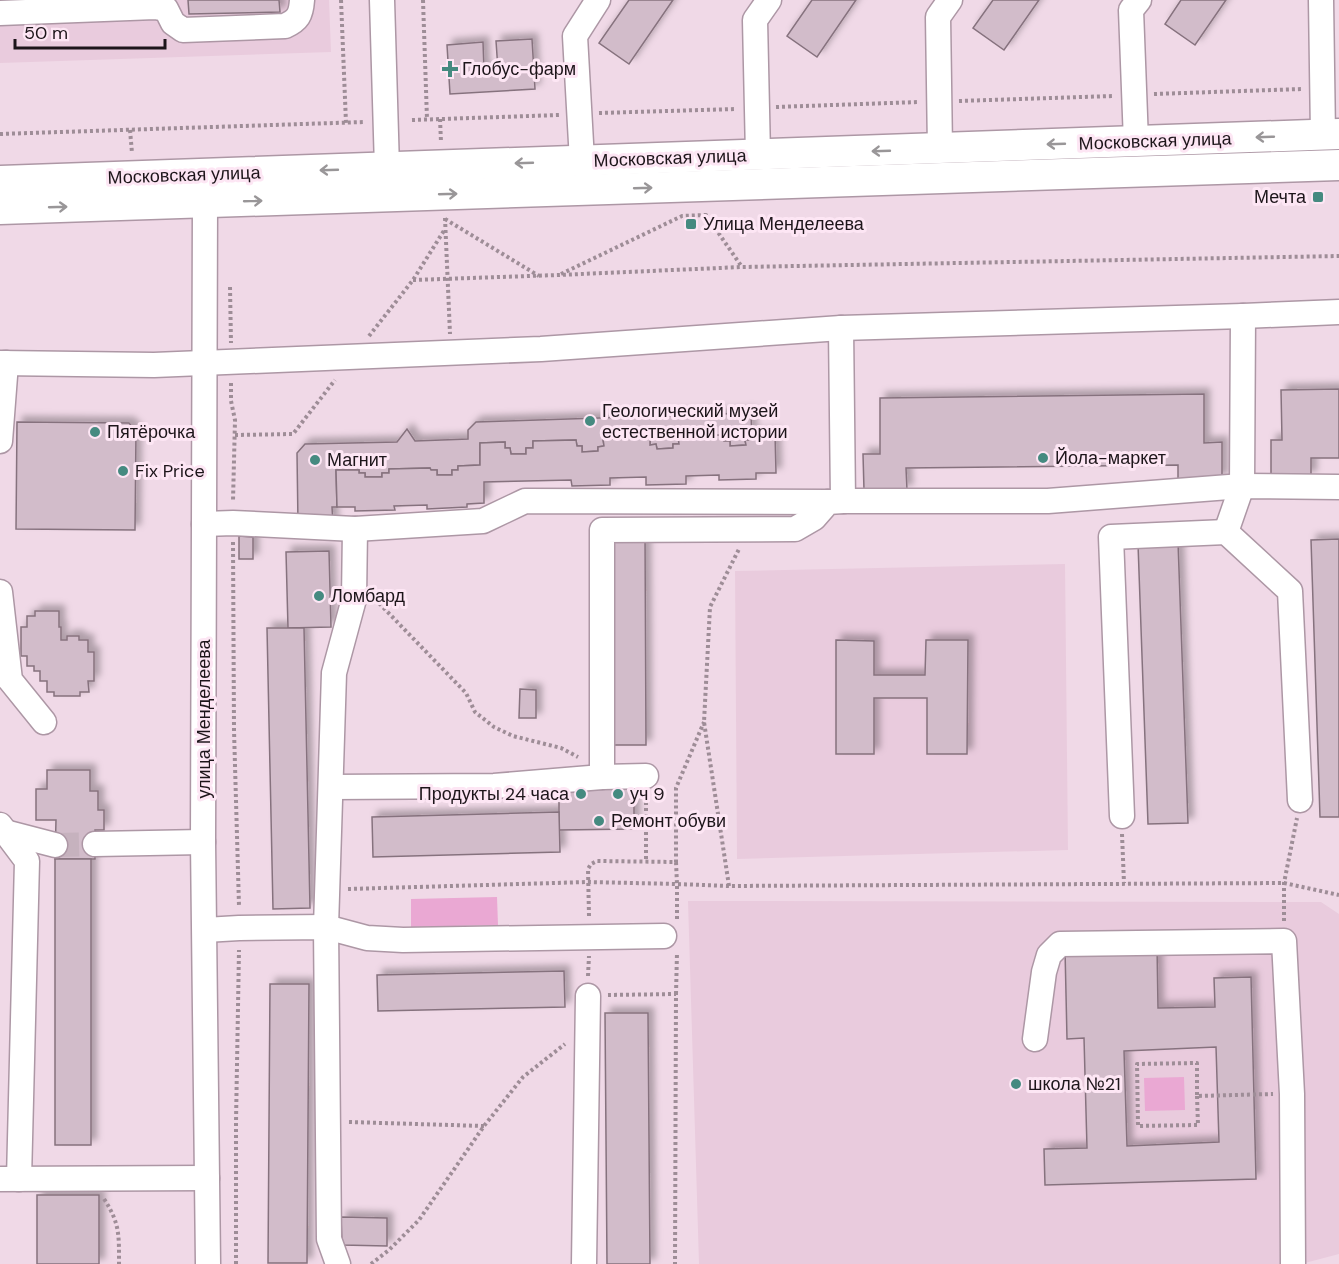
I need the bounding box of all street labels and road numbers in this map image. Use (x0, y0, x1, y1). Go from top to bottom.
street label: Московская улица (1078, 126, 1233, 156)
street label: Московская улица (593, 143, 748, 173)
street label: Московская улица (107, 160, 262, 190)
street label: улица Менделеева (192, 638, 216, 799)

